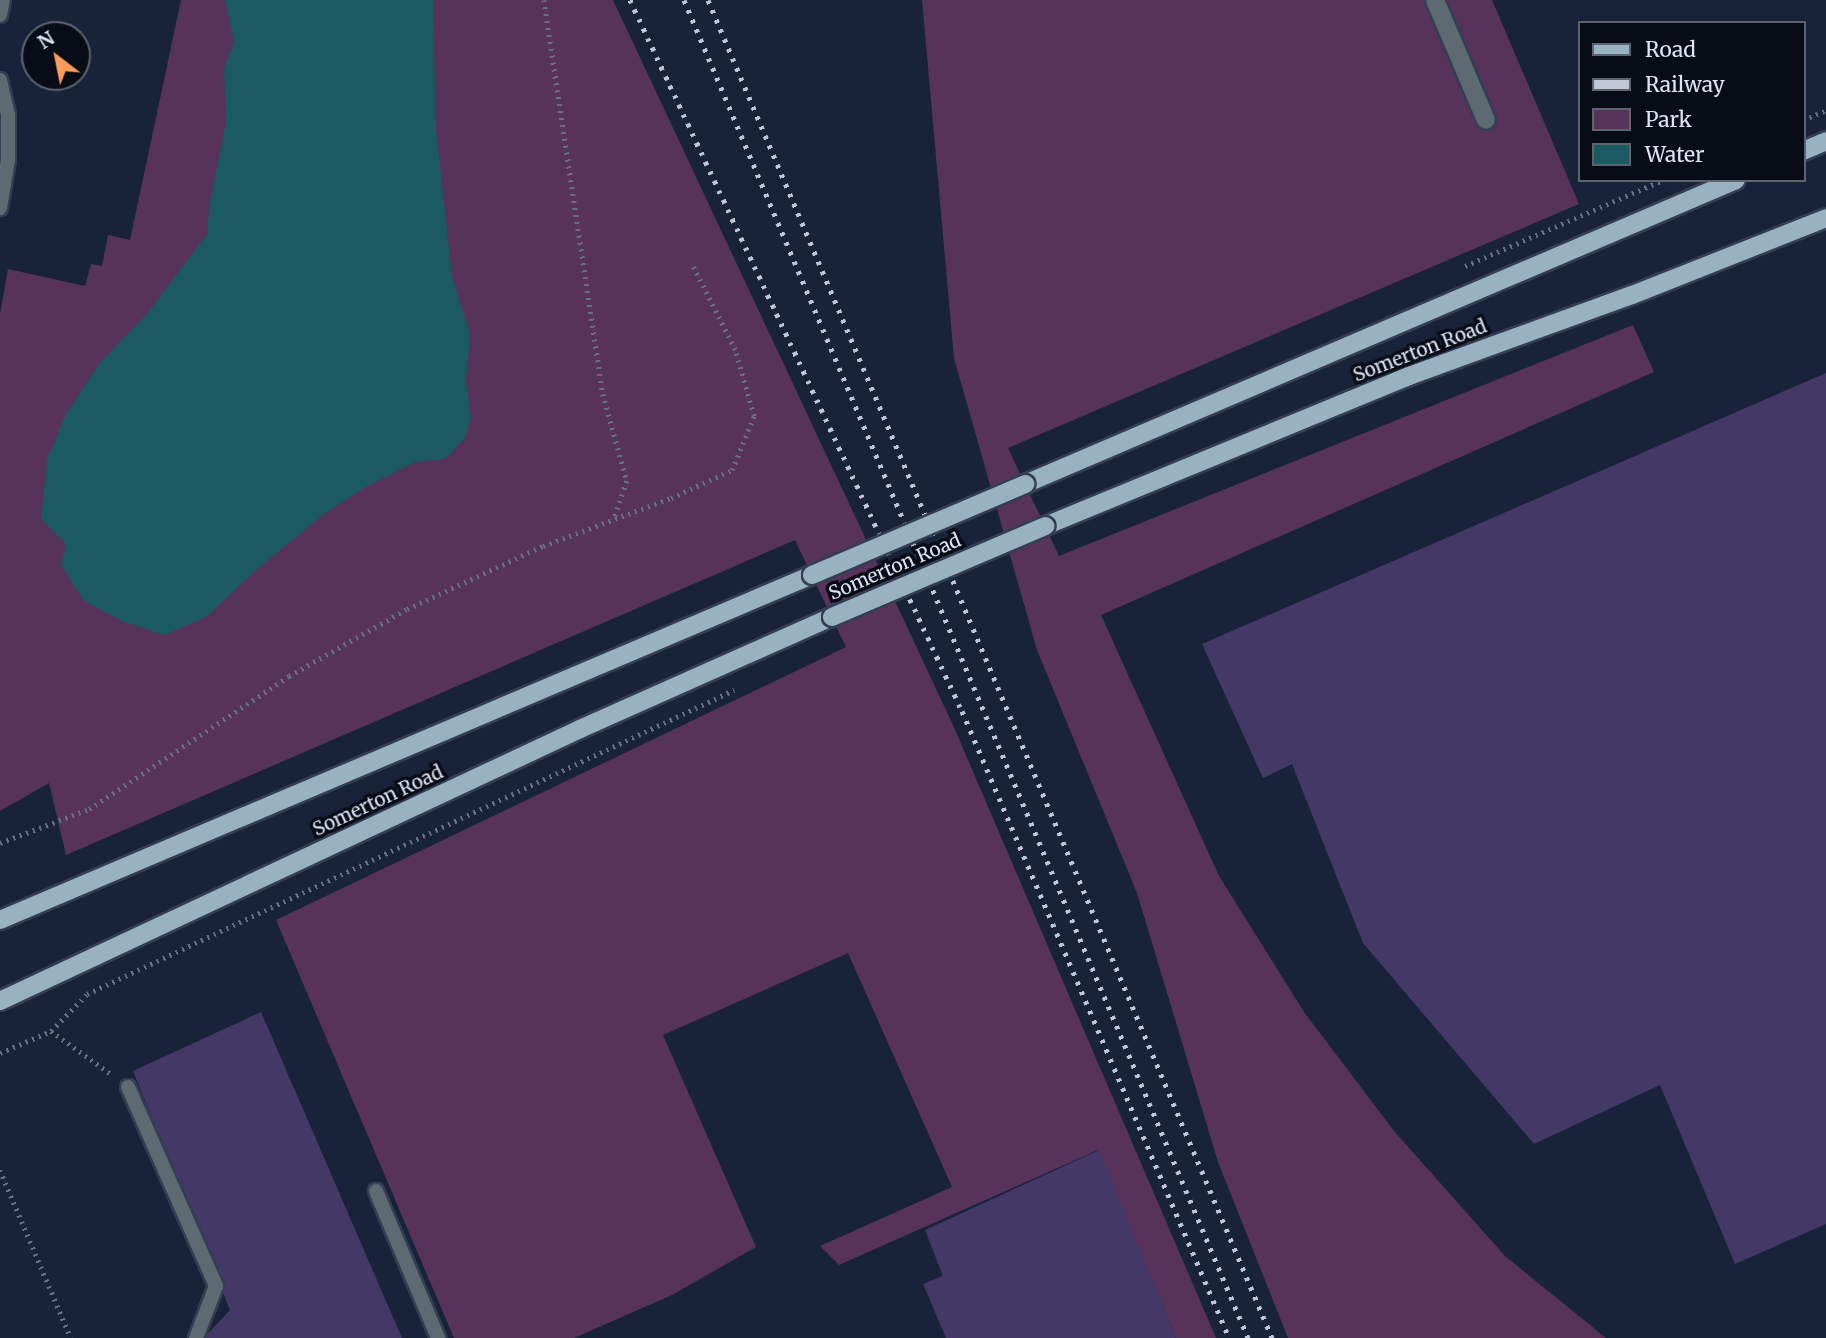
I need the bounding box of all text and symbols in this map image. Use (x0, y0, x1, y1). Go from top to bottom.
north arrow (21, 21, 91, 91)
legend (1577, 21, 1805, 182)
text: N (33, 26, 59, 54)
text: Road (1645, 36, 1696, 63)
text: Railway (1645, 71, 1725, 98)
text: Park (1645, 106, 1692, 133)
text: Water (1645, 141, 1704, 168)
street label: Somerton Road (1350, 315, 1490, 387)
street label: Somerton Road (826, 529, 964, 605)
street label: Somerton Road (309, 761, 447, 841)

